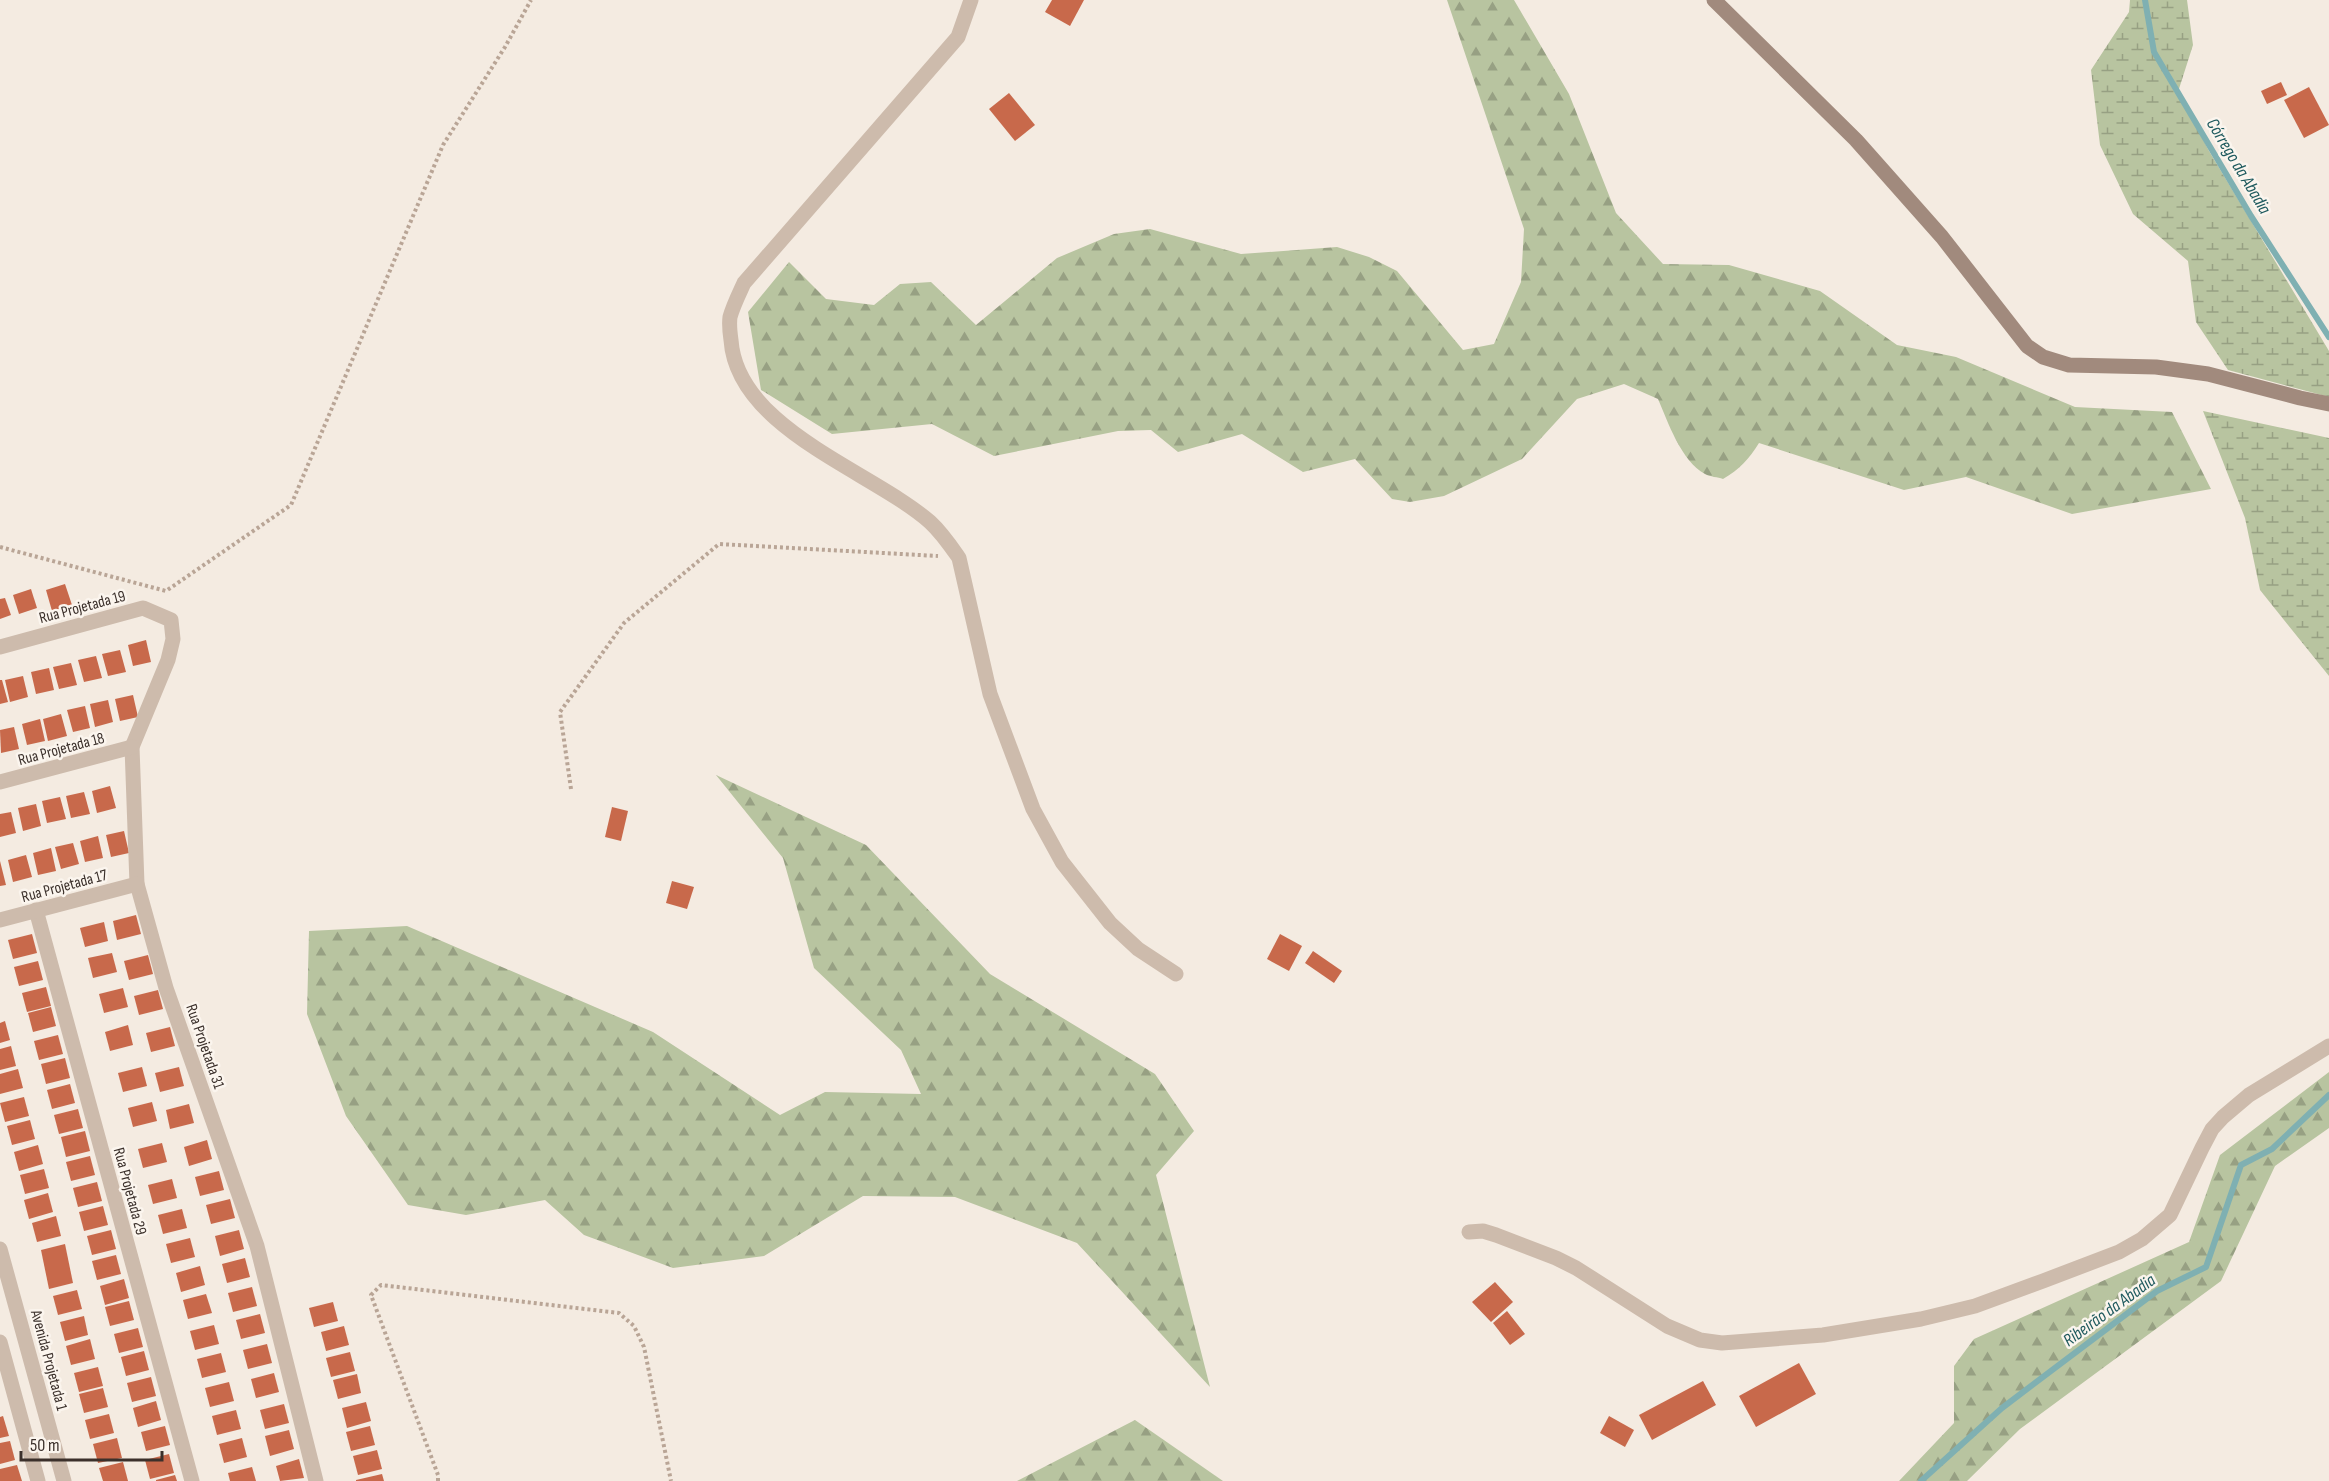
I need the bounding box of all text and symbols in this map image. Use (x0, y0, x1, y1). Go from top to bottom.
water label: Córrego da Abadia (2202, 115, 2276, 218)
street label: Rua Projetada 19 (37, 587, 128, 628)
street label: Rua Projetada 18 (16, 729, 107, 770)
street label: Rua Projetada 17 (19, 866, 110, 907)
street label: Rua Projetada 31 (181, 1002, 228, 1092)
street label: Rua Projetada 29 (109, 1146, 150, 1237)
water label: Ribeirão da Abadia (2059, 1269, 2160, 1351)
street label: Avenida Projetada 1 (26, 1307, 71, 1413)
scale bar (21, 1424, 162, 1462)
text: 50 m (30, 1435, 60, 1456)

